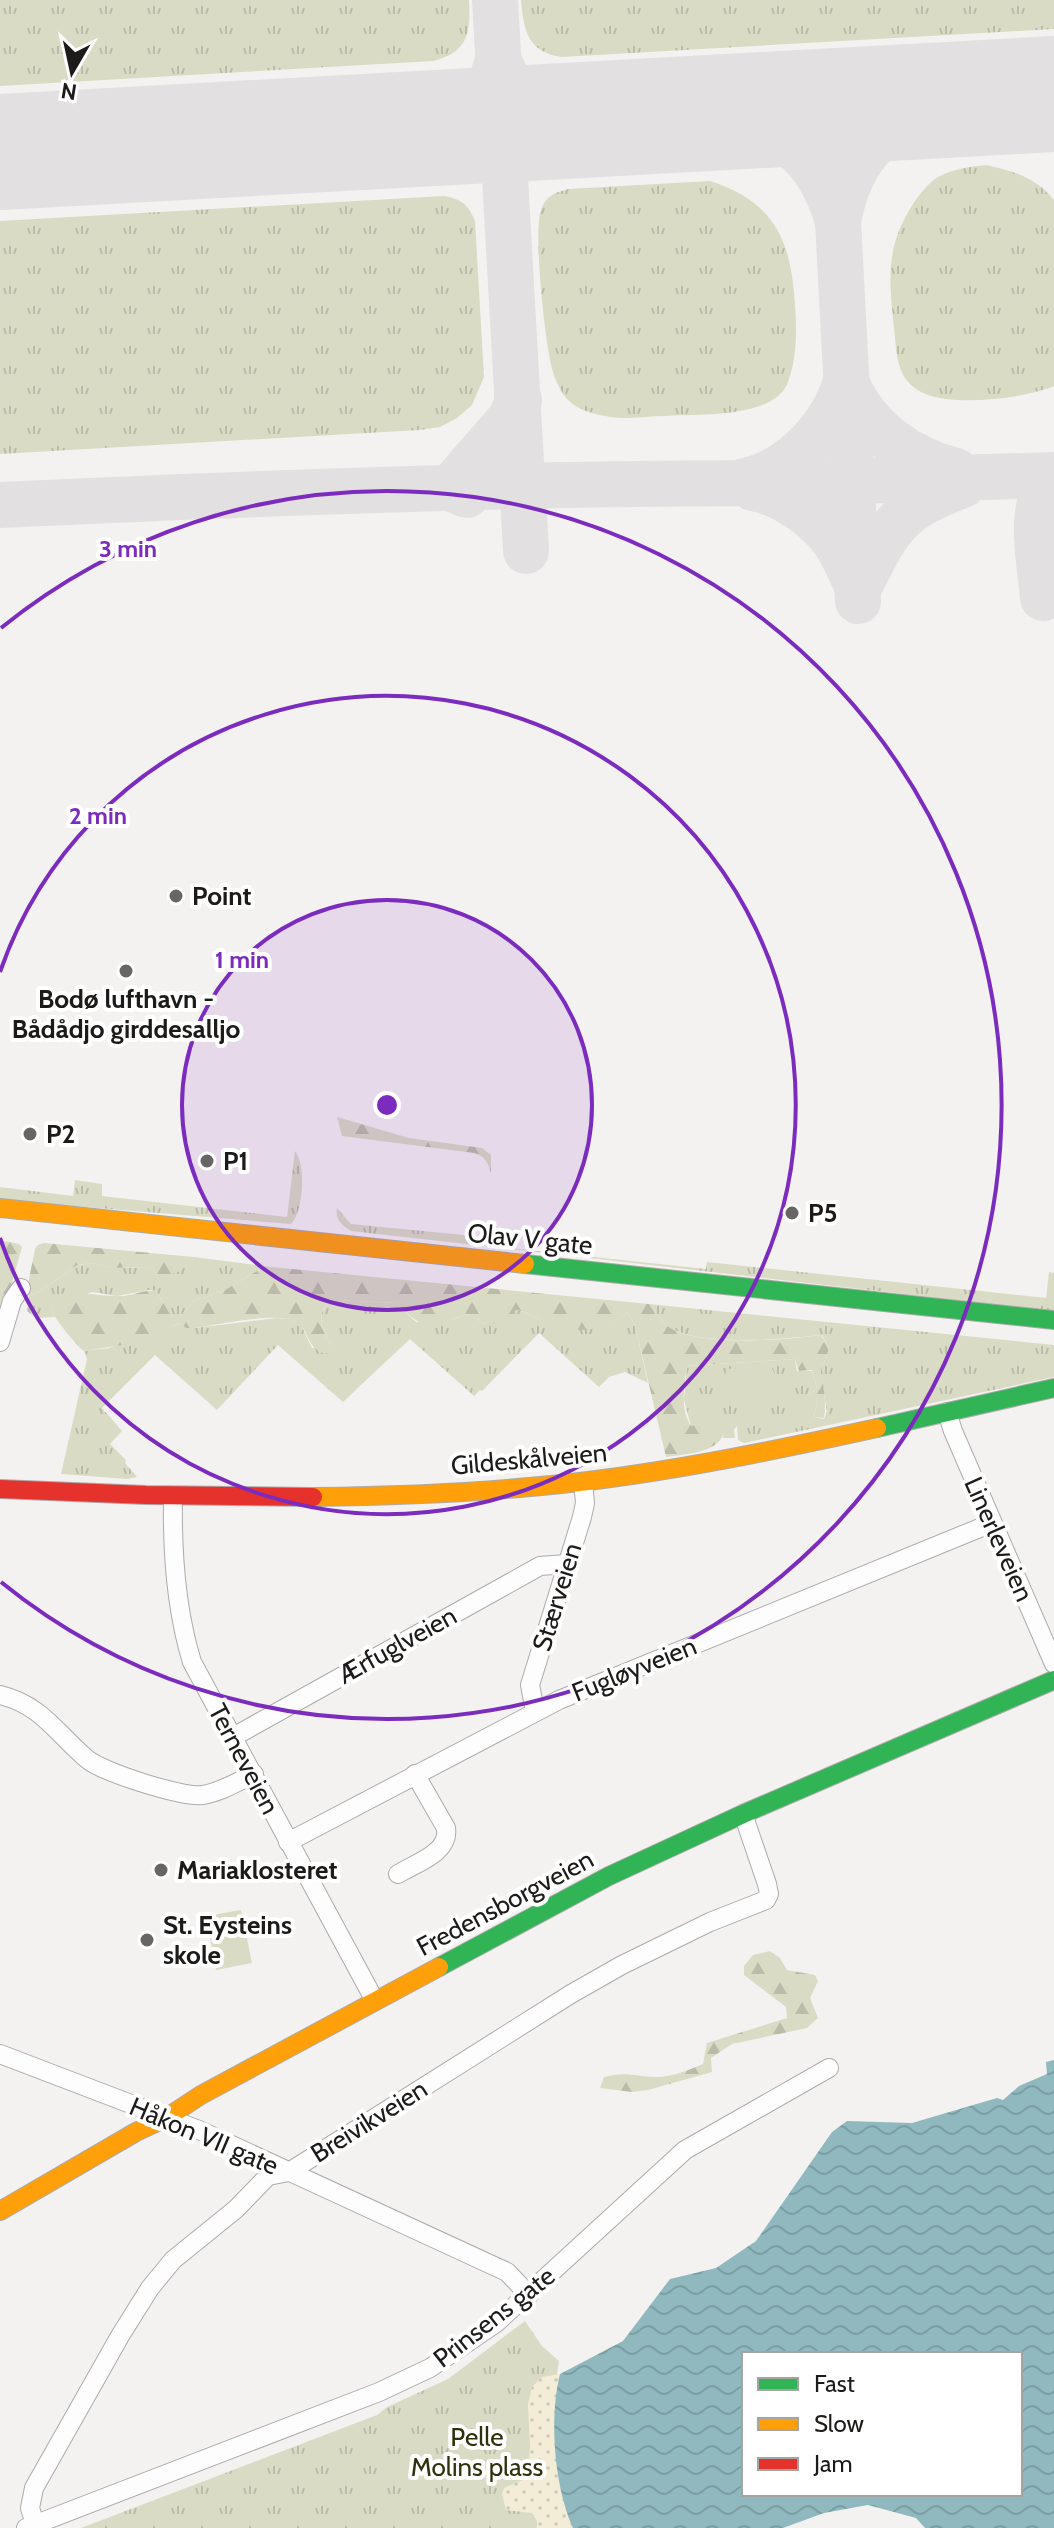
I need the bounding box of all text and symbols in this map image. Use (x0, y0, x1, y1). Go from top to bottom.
north arrow (32, 32, 112, 112)
text: N (59, 77, 79, 106)
text: 3 min (99, 534, 157, 563)
text: 2 min (69, 801, 127, 830)
place label: Point (192, 880, 251, 912)
marker: Point (167, 887, 185, 905)
text: 1 min (215, 945, 269, 974)
marker: Bodø lufthavn - Bådådjo girddesalljo (117, 962, 135, 980)
place label: Bodø lufthavn - Bådådjo girddesalljo (12, 983, 241, 1045)
centre of rings (373, 1091, 401, 1119)
place label: P2 (46, 1118, 75, 1150)
marker: P2 (21, 1125, 39, 1143)
place label: P1 (223, 1145, 248, 1177)
marker: P1 (198, 1152, 216, 1170)
place label: P5 (808, 1197, 837, 1229)
marker: P5 (783, 1204, 801, 1222)
street label: Olav V gate (466, 1217, 594, 1261)
street label: Gildeskålveien (450, 1436, 608, 1482)
street label: Linerleveien (957, 1472, 1041, 1606)
street label: Stærveien (525, 1539, 589, 1655)
street label: Ærfuglveien (331, 1599, 462, 1691)
street label: Fugløyveien (567, 1630, 701, 1708)
street label: Terneveien (202, 1698, 286, 1820)
street label: Fredensborgveien (411, 1843, 599, 1963)
place label: Mariaklosteret (177, 1854, 337, 1886)
marker: Mariaklosteret (152, 1861, 170, 1879)
place label: St. Eysteins skole (163, 1909, 292, 1971)
marker: St. Eysteins skole (138, 1931, 156, 1949)
street label: Breivikveien (305, 2073, 433, 2169)
street label: Håkon VII gate (125, 2090, 283, 2182)
street label: Prinsens gate (427, 2260, 561, 2374)
legend (742, 2352, 1022, 2496)
text: Fast (814, 2369, 855, 2398)
text: Slow (814, 2409, 864, 2438)
park label: Pelle Molins plass (411, 2421, 543, 2483)
text: Jam (813, 2449, 852, 2478)

